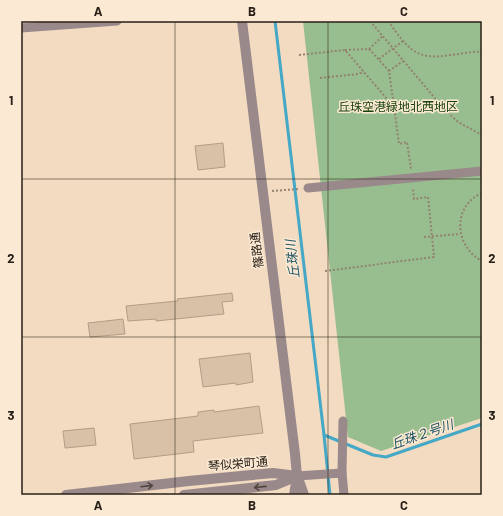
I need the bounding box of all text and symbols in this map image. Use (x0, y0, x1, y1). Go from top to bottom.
text: A (94, 3, 103, 19)
text: B (248, 3, 256, 19)
text: C (400, 3, 408, 19)
text: 1 (9, 92, 13, 108)
text: 1 (490, 92, 494, 108)
park label: 丘珠空港緑地北西地区 (338, 99, 458, 113)
street label: 篠路通 (247, 231, 265, 269)
water label: 丘珠川 (281, 237, 302, 279)
text: 2 (7, 250, 15, 266)
text: 2 (488, 250, 496, 266)
text: 3 (7, 407, 15, 423)
text: 3 (488, 407, 496, 423)
water label: 丘珠２号川 (389, 415, 457, 452)
street label: 琴似栄町通 (207, 453, 268, 473)
one-way arrow (140, 482, 153, 489)
one-way arrow (254, 483, 267, 490)
text: A (94, 497, 103, 513)
text: B (248, 497, 256, 513)
text: C (400, 497, 408, 513)

